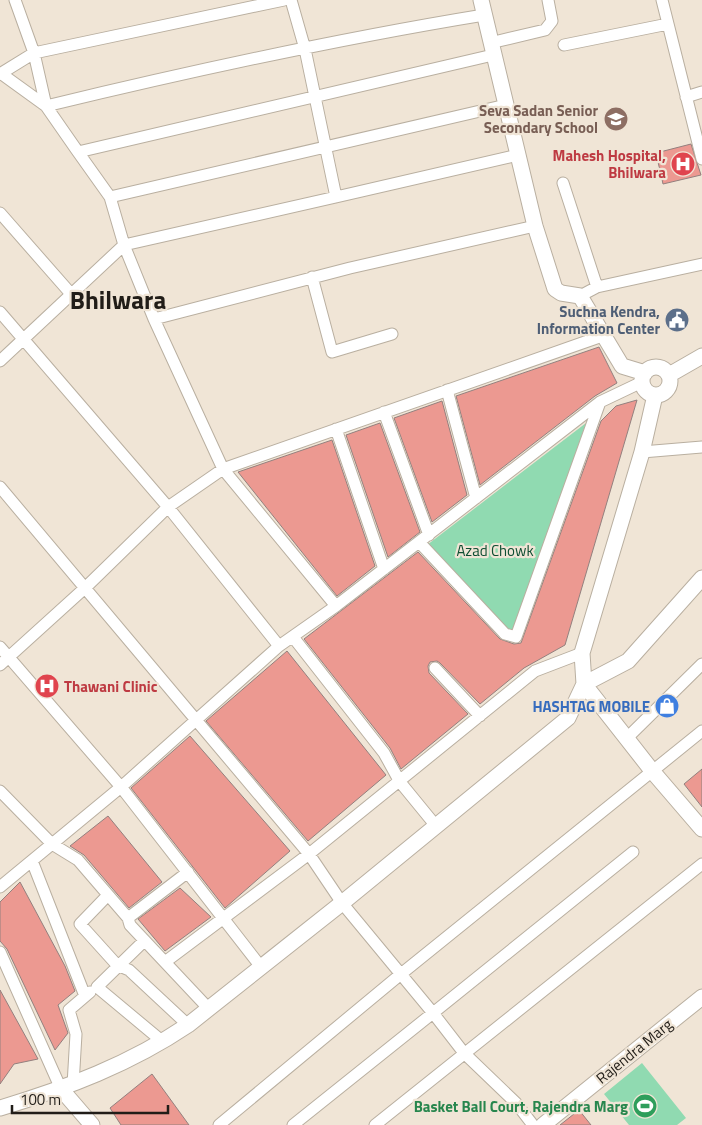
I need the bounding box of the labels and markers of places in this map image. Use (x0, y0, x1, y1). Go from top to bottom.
place label: Seva Sadan Senior Secondary School (479, 99, 598, 139)
school or university icon: Seva Sadan Senior Secondary School (603, 106, 629, 132)
place label: Mahesh Hospital, Bhilwara (553, 144, 666, 184)
hospital icon: Mahesh Hospital, Bhilwara (670, 151, 696, 177)
place label: Suchna Kendra, Information Center (537, 300, 660, 340)
public building icon: Suchna Kendra, Information Center (664, 307, 690, 333)
hospital icon: Thawani Clinic (34, 673, 60, 699)
place label: Thawani Clinic (64, 675, 158, 698)
shop icon: HASHTAG MOBILE (654, 693, 680, 719)
place label: HASHTAG MOBILE (532, 695, 650, 718)
sports icon: Basket Ball Court, Rajendra Marg (632, 1093, 658, 1119)
place label: Basket Ball Court, Rajendra Marg (414, 1095, 628, 1118)

